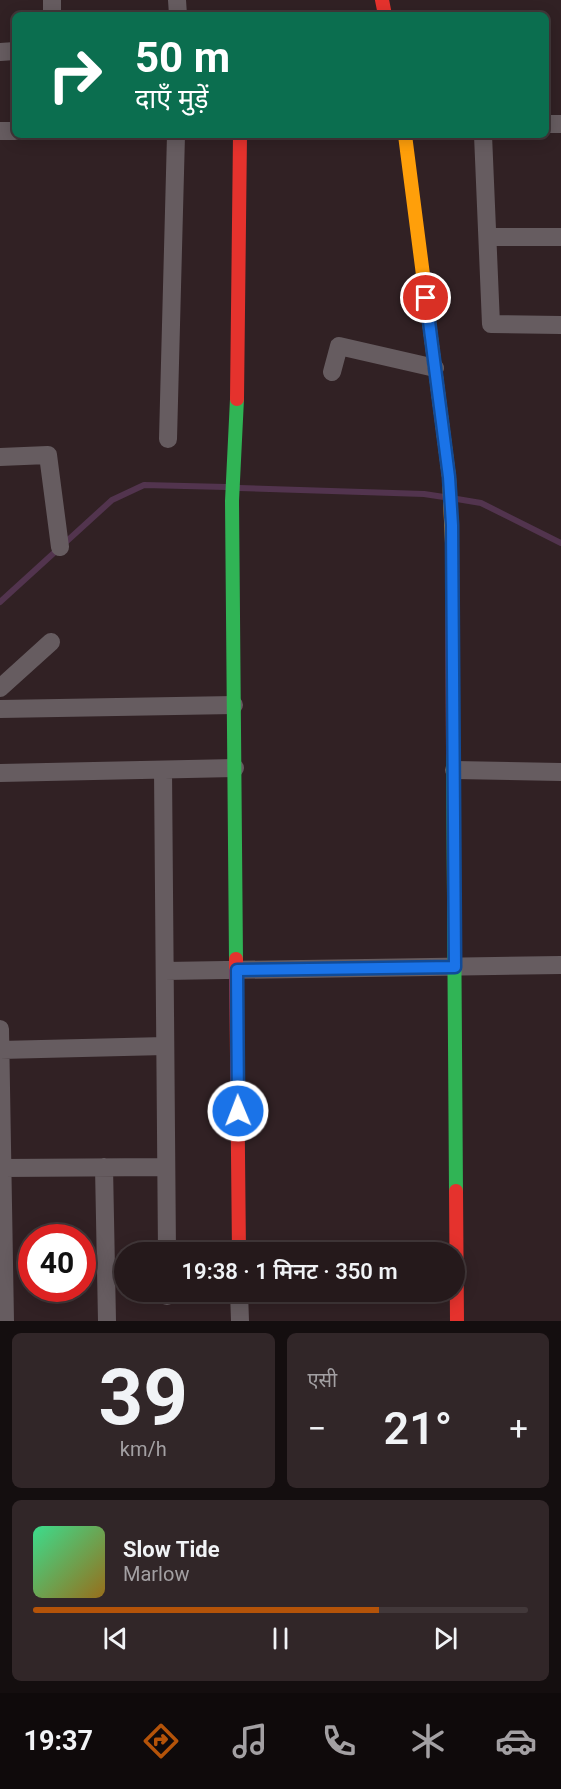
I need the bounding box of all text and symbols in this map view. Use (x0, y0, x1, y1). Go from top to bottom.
text: 50 m (135, 33, 230, 82)
icon: right (36, 36, 114, 114)
text: दाएँ मुड़ें (135, 83, 209, 115)
pin (400, 272, 451, 323)
icon: arrive (409, 281, 442, 314)
position arrow (206, 1079, 270, 1143)
speed limit sign: 40 (18, 1224, 96, 1302)
text: 19:38 · 1 मिनट · 350 m (182, 1259, 398, 1284)
text: 39 (98, 1352, 188, 1443)
text: एसी (308, 1368, 337, 1392)
text: 21° (383, 1402, 452, 1455)
text: − (308, 1409, 326, 1448)
text: + (509, 1409, 528, 1448)
text: km/h (120, 1437, 167, 1461)
text: Slow Tide (123, 1537, 220, 1562)
text: Marlow (123, 1562, 189, 1586)
icon: previous (99, 1622, 132, 1655)
icon: pause (264, 1622, 297, 1655)
icon: next (429, 1622, 462, 1655)
icon: directions (140, 1720, 182, 1762)
icon: music (229, 1720, 271, 1762)
icon: phone (318, 1720, 360, 1762)
icon: climate (407, 1720, 449, 1762)
icon: car (495, 1720, 537, 1762)
text: 19:37 (23, 1725, 93, 1757)

